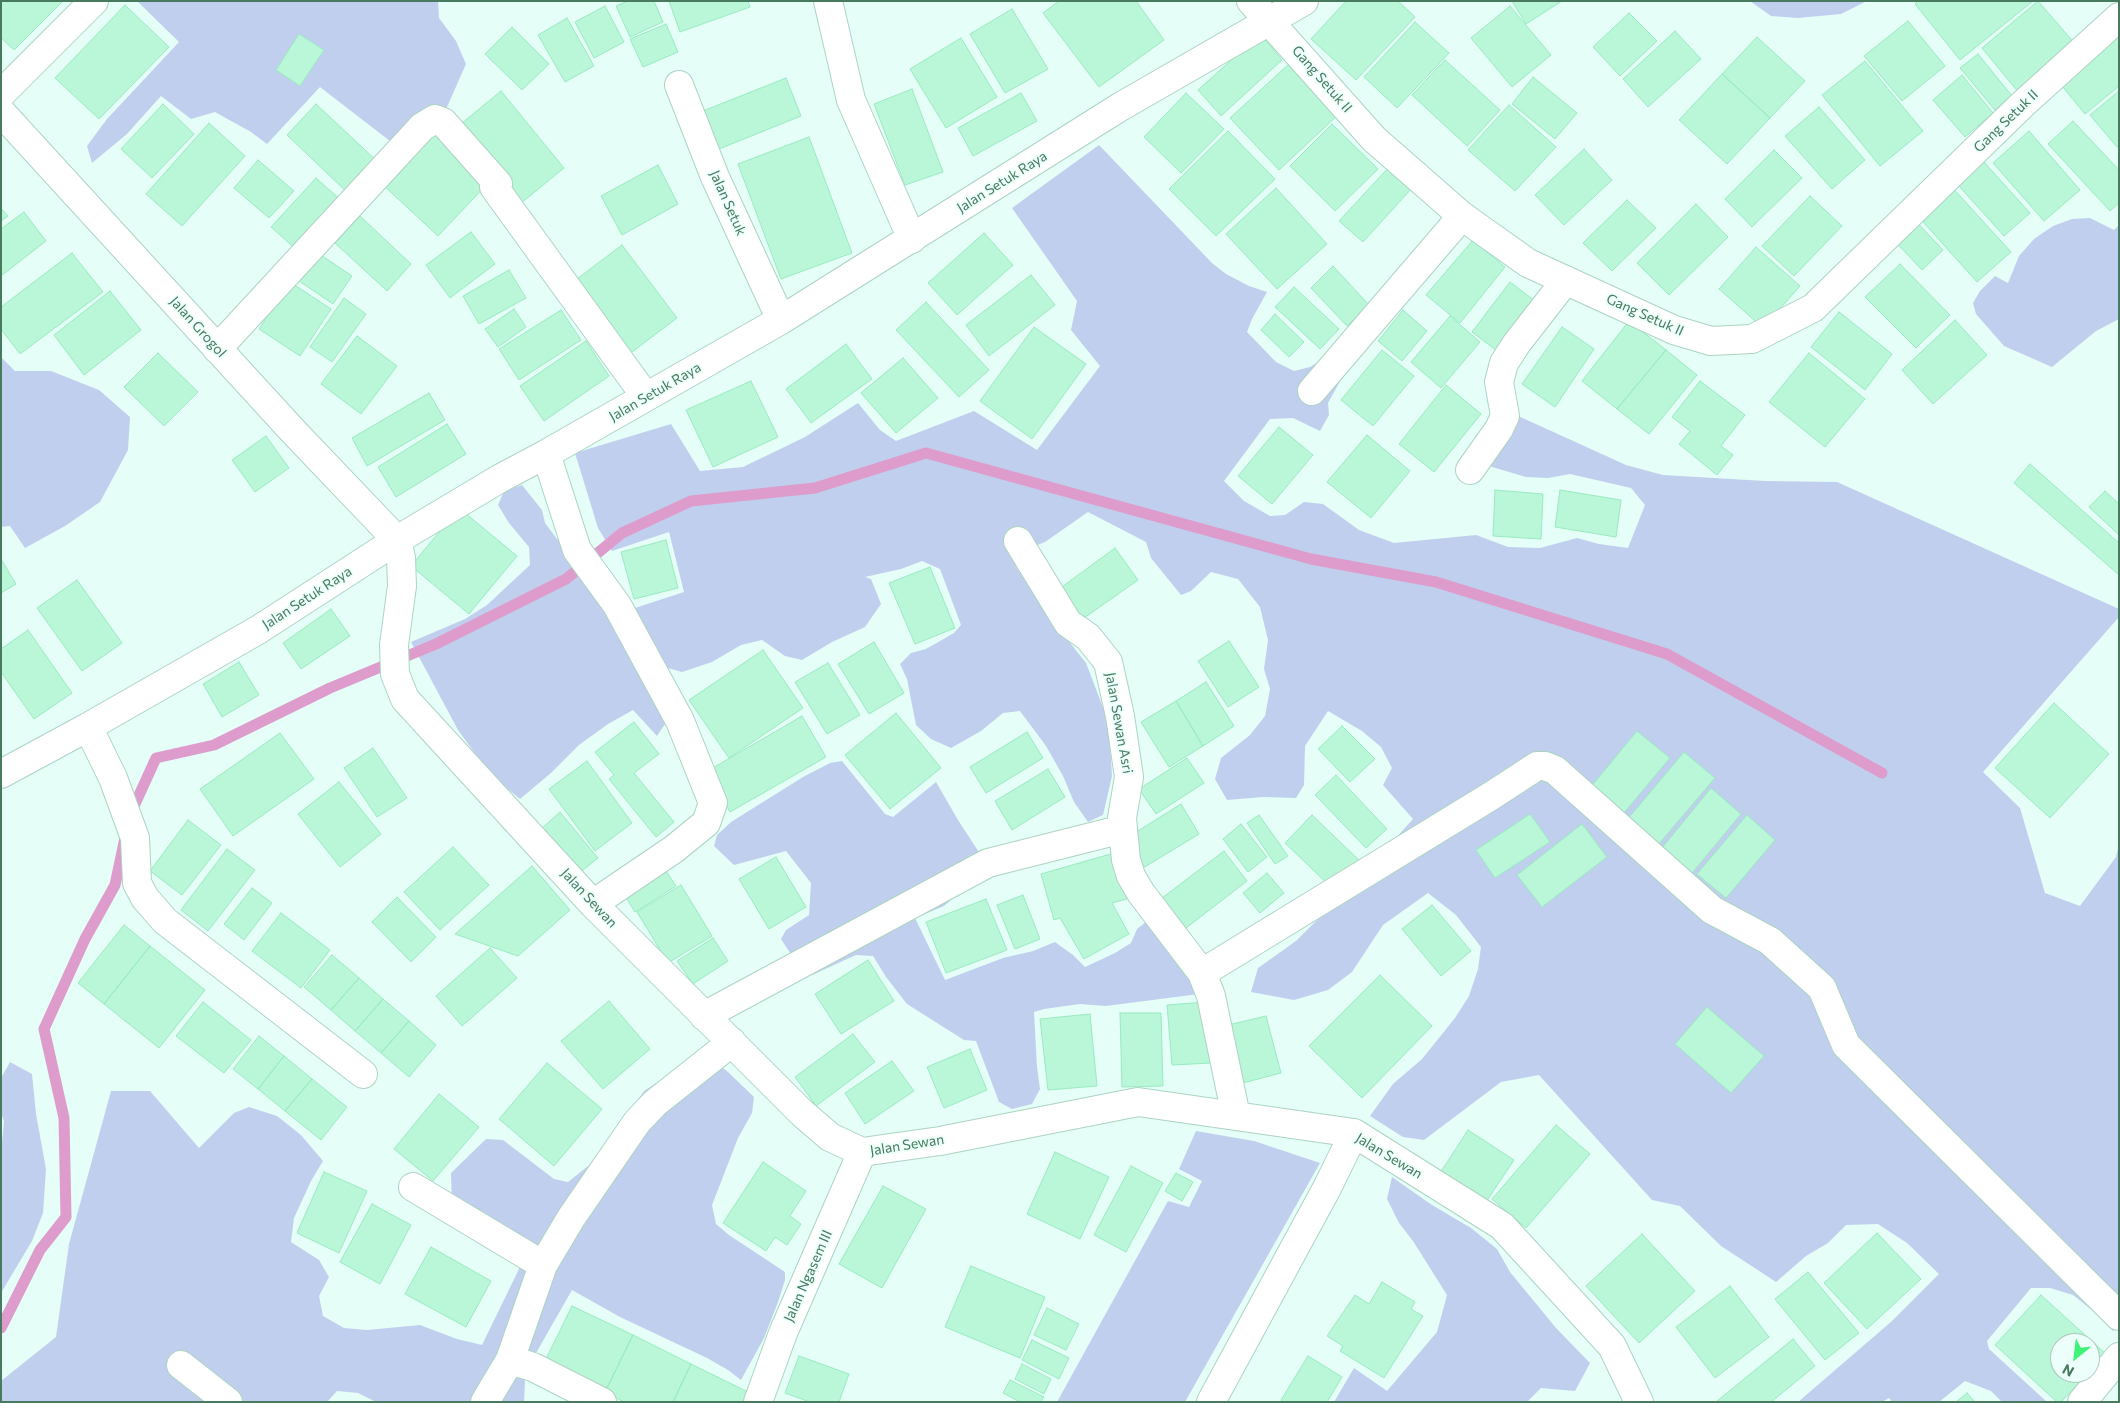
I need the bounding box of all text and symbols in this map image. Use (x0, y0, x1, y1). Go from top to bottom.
street label: Gang Setuk II (1288, 42, 1356, 116)
street label: Gang Setuk II (1970, 86, 2042, 156)
street label: Jalan Setuk Raya (954, 148, 1050, 216)
street label: Jalan Setuk (706, 168, 750, 238)
street label: Gang Setuk II (1604, 290, 1686, 340)
street label: Jalan Grogol (166, 293, 230, 361)
street label: Jalan Setuk Raya (606, 359, 704, 425)
street label: Jalan Setuk Raya (259, 563, 355, 633)
street label: Jalan Sewan Asri (1102, 671, 1136, 775)
street label: Jalan Sewan (557, 865, 621, 931)
street label: Jalan Sewan (1353, 1130, 1425, 1182)
street label: Jalan Sewan (869, 1131, 945, 1159)
street label: Jalan Ngasem III (780, 1227, 836, 1325)
north arrow (2050, 1333, 2100, 1383)
text: N (2059, 1361, 2077, 1381)

